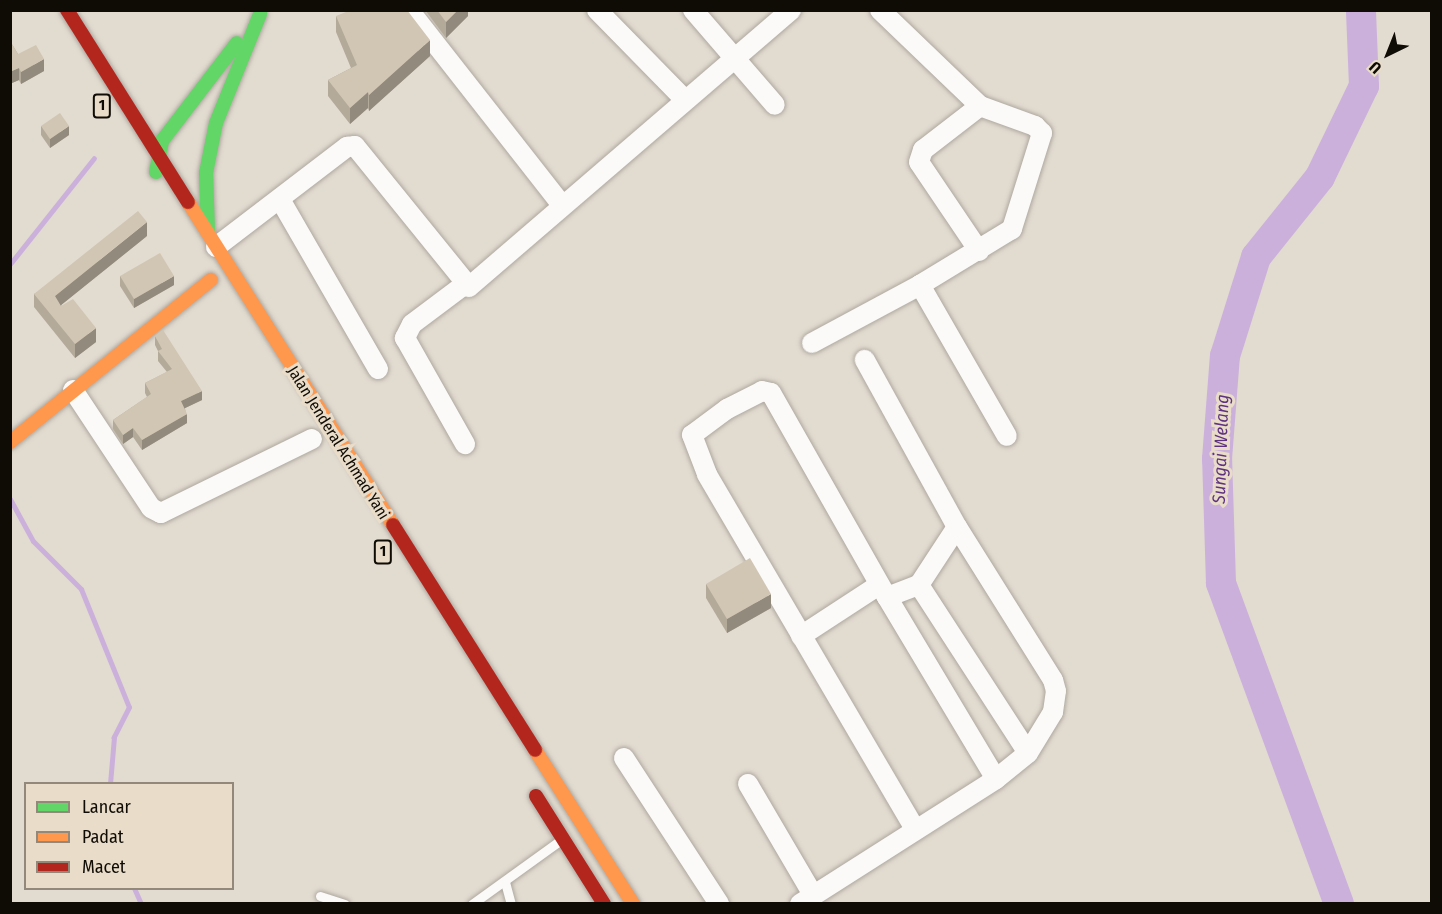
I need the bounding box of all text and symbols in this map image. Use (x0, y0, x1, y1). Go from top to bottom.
north arrow (1358, 24, 1418, 84)
text: U (1365, 57, 1385, 78)
road number: 1 (92, 94, 112, 118)
street label: Jalan Jenderal Achmad Yani (283, 363, 393, 523)
water label: Sungai Welang (1208, 394, 1234, 504)
road number: 1 (372, 540, 394, 564)
legend (24, 782, 234, 890)
text: Lancar (82, 796, 131, 818)
text: Padat (82, 826, 124, 848)
text: Macet (82, 856, 126, 878)

